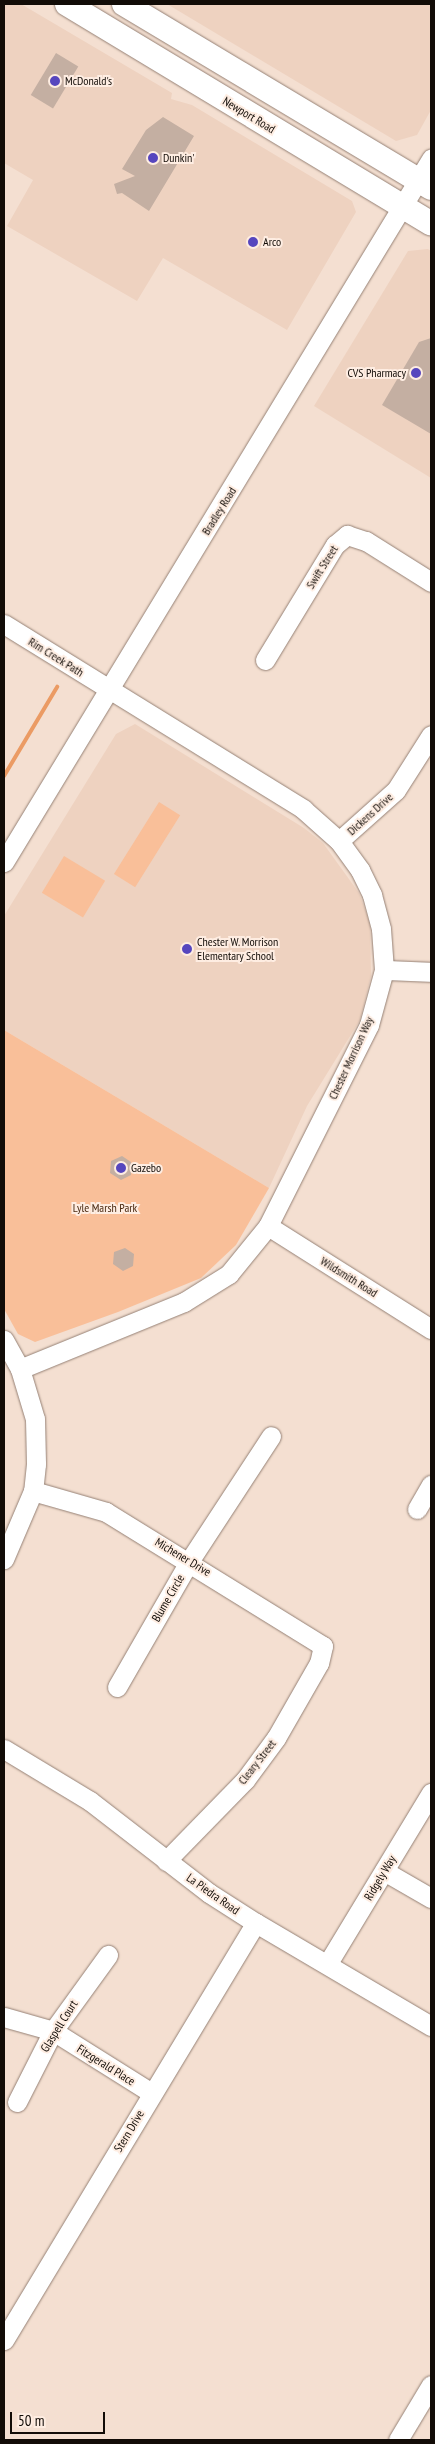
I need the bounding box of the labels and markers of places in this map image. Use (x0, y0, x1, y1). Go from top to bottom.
place label: McDonald's (65, 74, 112, 88)
marker: McDonald's (49, 75, 61, 87)
place label: Dunkin' (163, 151, 194, 165)
marker: Dunkin' (147, 152, 159, 164)
place label: Arco (263, 235, 281, 249)
marker: Arco (247, 236, 259, 248)
place label: CVS Pharmacy (348, 366, 406, 380)
marker: CVS Pharmacy (410, 367, 422, 379)
place label: Chester W. Morrison Elementary School (197, 935, 279, 963)
marker: Chester W. Morrison Elementary School (181, 943, 193, 955)
place label: Gazebo (131, 1161, 161, 1175)
marker: Gazebo (115, 1162, 127, 1174)

